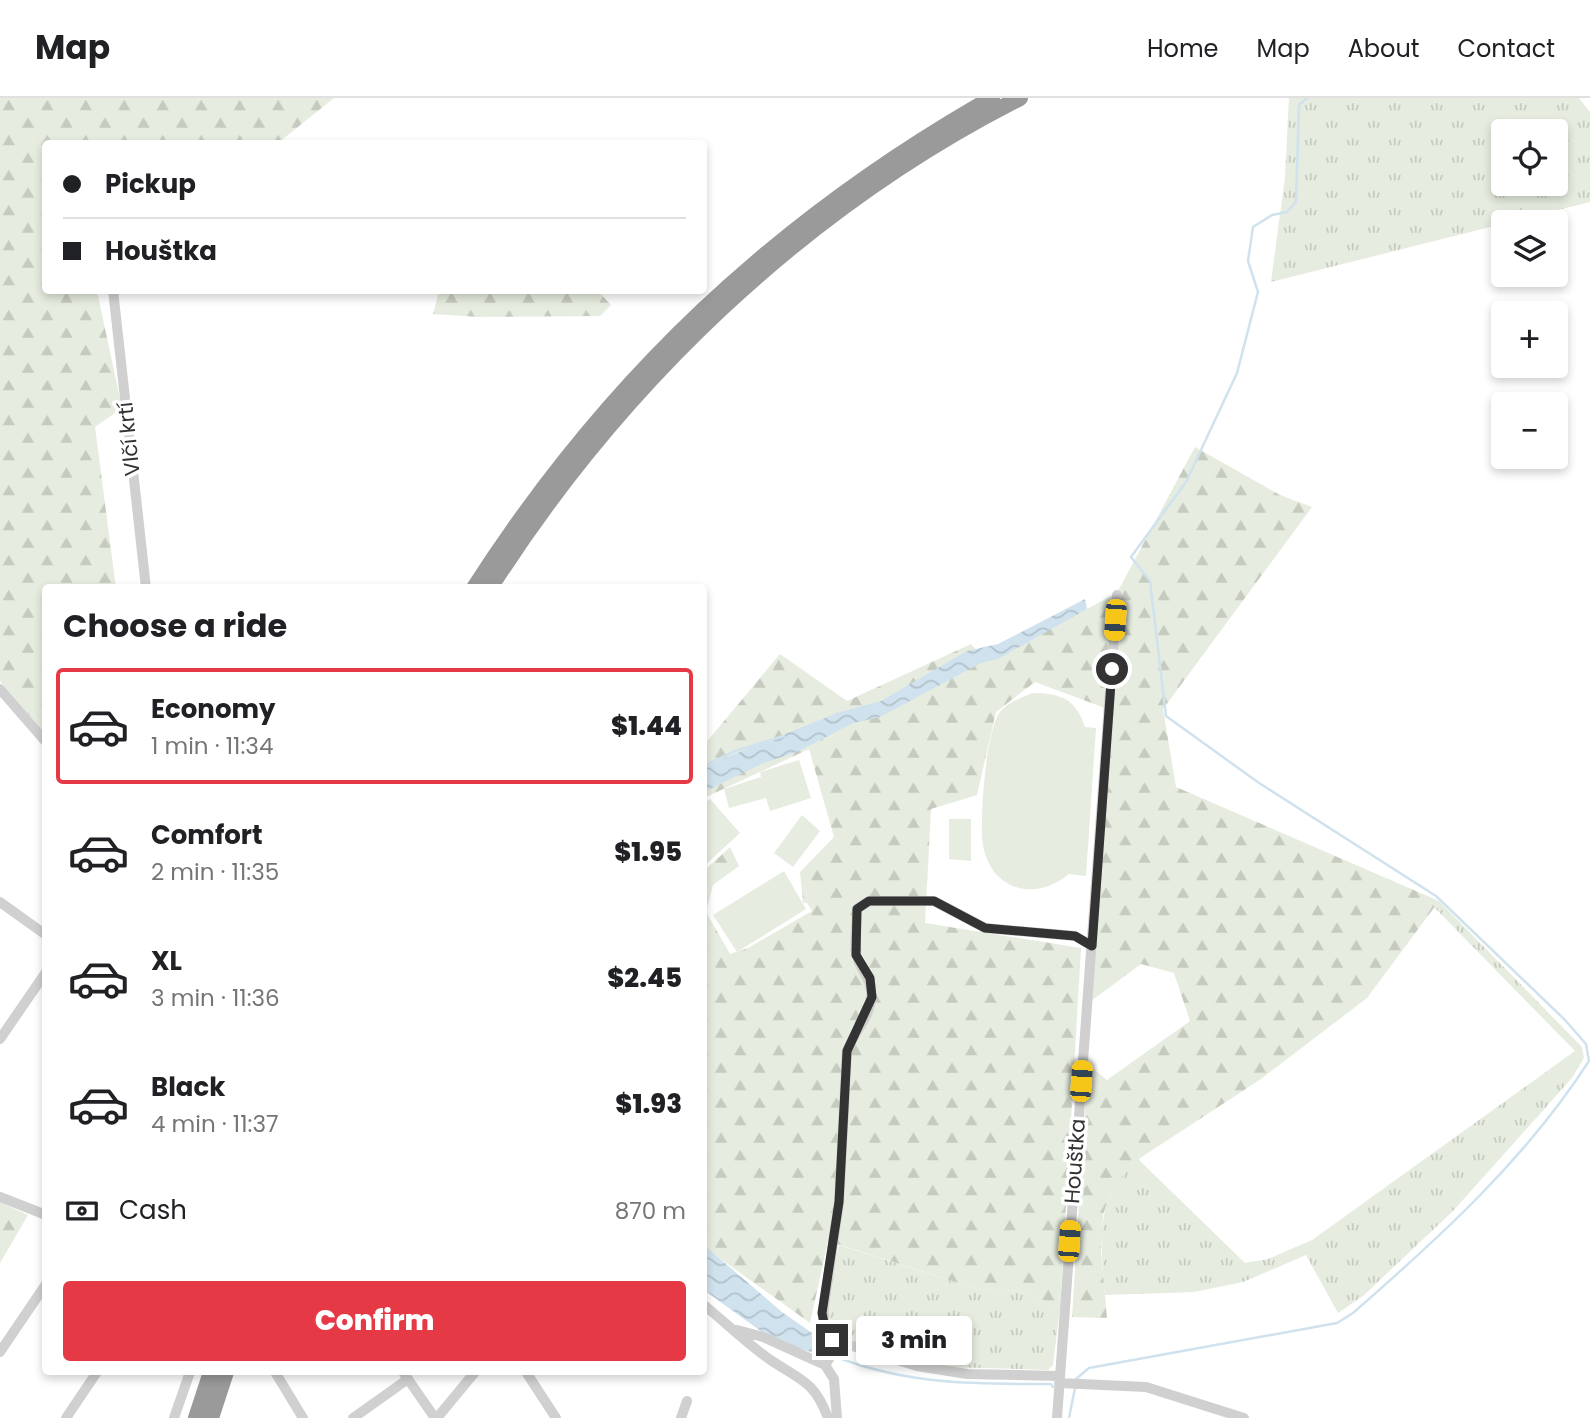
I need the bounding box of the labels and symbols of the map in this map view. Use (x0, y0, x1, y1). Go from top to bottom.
street label: Vlčí krtí (110, 401, 147, 478)
car (1104, 598, 1127, 642)
route start (1096, 653, 1128, 685)
car (1070, 1059, 1093, 1103)
street label: Houštka (1057, 1118, 1092, 1204)
car (1058, 1219, 1081, 1263)
callout: 3 min (856, 1316, 972, 1364)
route end (816, 1324, 848, 1356)

